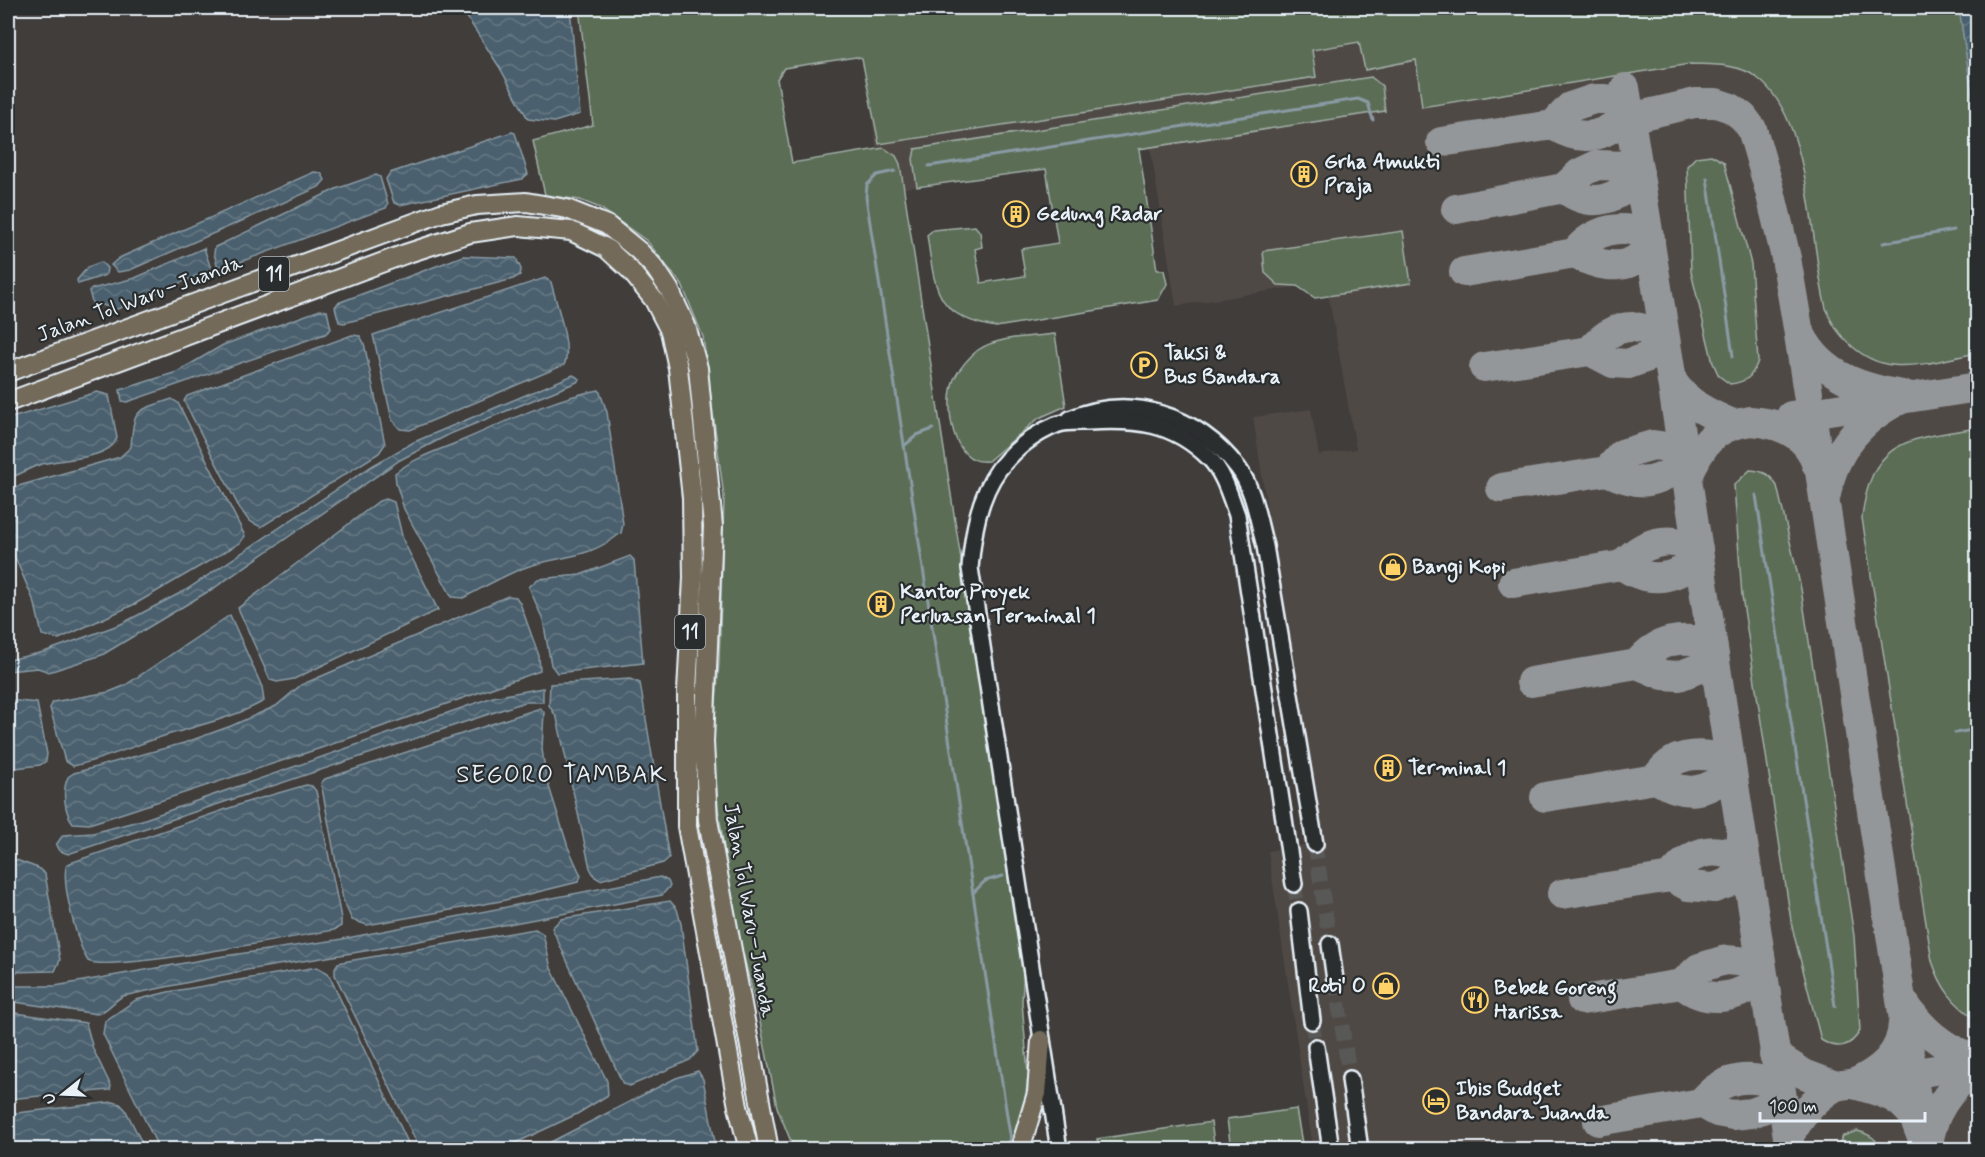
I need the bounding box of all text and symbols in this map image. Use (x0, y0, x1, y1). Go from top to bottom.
place label: Grha Amukti Praja (1324, 148, 1440, 200)
building icon: Grha Amukti Praja (1289, 159, 1319, 189)
building icon: Gedung Radar (1001, 199, 1031, 229)
place label: Gedung Radar (1036, 200, 1163, 228)
street label: Jalan Tol Waru–Juanda (33, 249, 247, 349)
road number: 11 (259, 257, 289, 291)
place label: Taksi & Bus Bandara (1164, 339, 1281, 391)
parking icon: Taksi & Bus Bandara (1129, 350, 1159, 380)
shop icon: Bangi Kopi (1378, 552, 1408, 582)
place label: Bangi Kopi (1412, 553, 1506, 583)
place label: Kantor Proyek Perluasan Terminal 1 (900, 578, 1096, 630)
building icon: Kantor Proyek Perluasan Terminal 1 (866, 589, 896, 619)
road number: 11 (675, 615, 705, 649)
building icon: Terminal 1 (1373, 753, 1403, 783)
place label: Terminal 1 (1408, 754, 1506, 782)
district label: SEGORO TAMBAK (456, 760, 668, 791)
street label: Jalan Tol Waru–Juanda (716, 801, 782, 1020)
shop icon: Roti' O (1371, 971, 1401, 1001)
place label: Roti' O (1308, 972, 1366, 1000)
place label: Bebek Goreng Harissa (1494, 974, 1617, 1026)
restaurant icon: Bebek Goreng Harissa (1460, 985, 1490, 1015)
north arrow (33, 1064, 93, 1124)
place label: Ibis Budget Bandara Juanda (1456, 1075, 1610, 1127)
scale bar (1760, 1085, 1925, 1123)
hotel icon: Ibis Budget Bandara Juanda (1421, 1086, 1451, 1116)
text: U (39, 1090, 62, 1106)
text: 100 m (1769, 1095, 1817, 1119)

